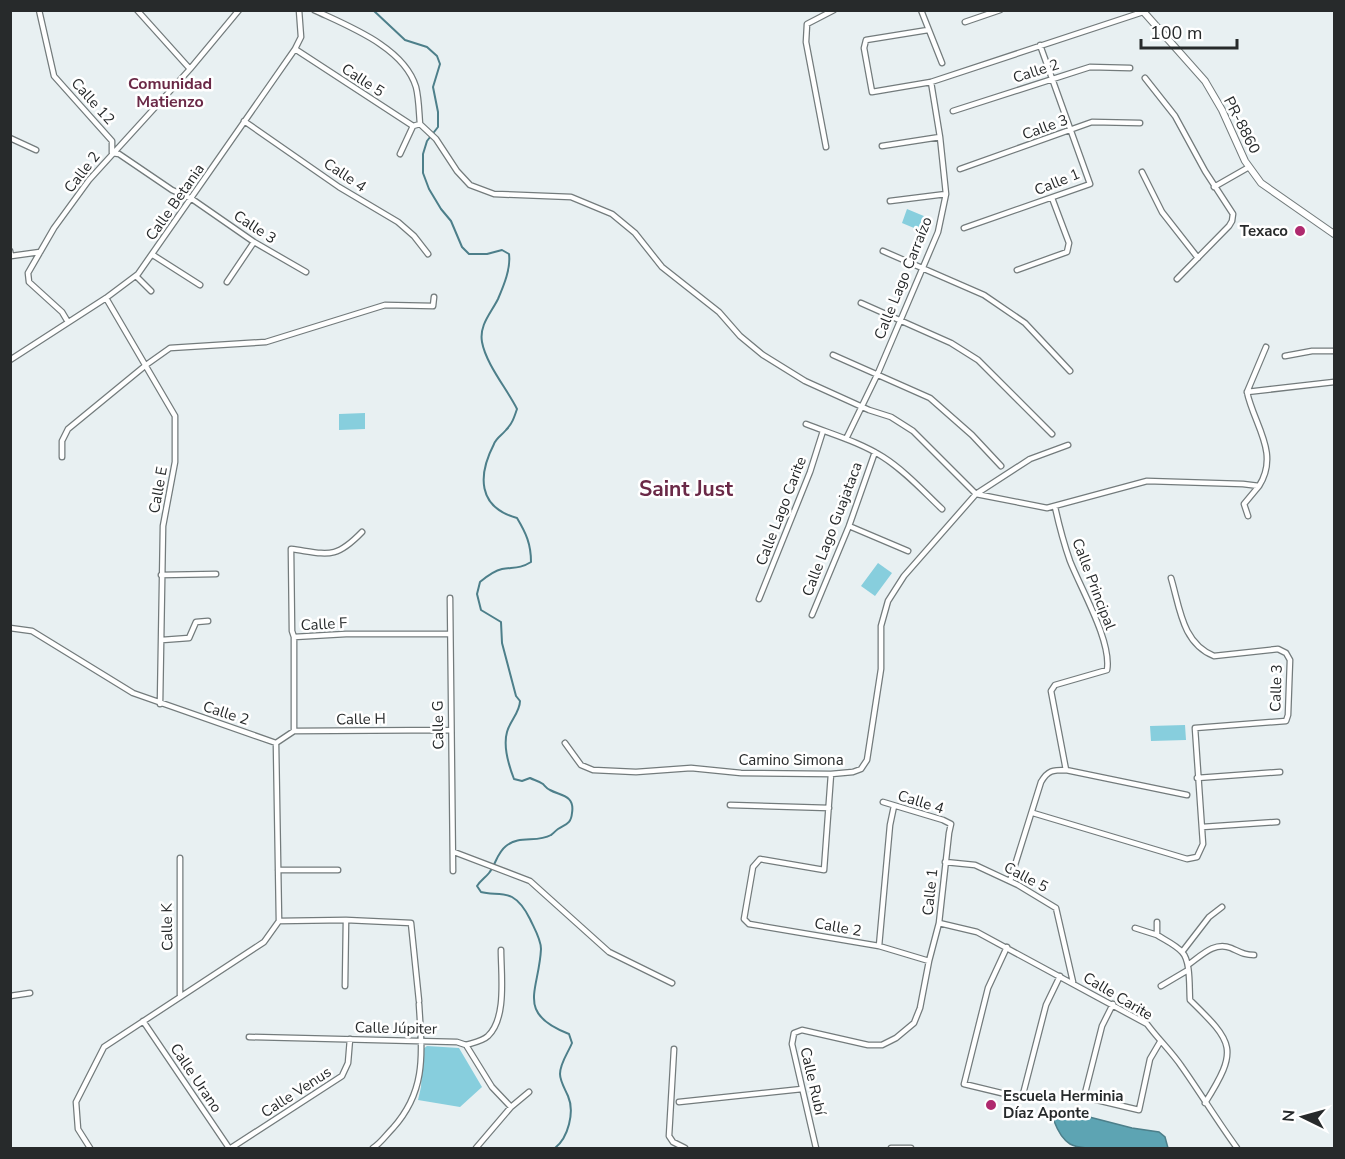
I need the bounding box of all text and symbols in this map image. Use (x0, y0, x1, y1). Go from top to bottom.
scale bar (1141, 12, 1237, 50)
text: 100 m (1150, 21, 1202, 45)
street label: Calle 2 (1010, 54, 1062, 88)
street label: Calle 5 (338, 59, 388, 101)
street label: Calle 12 (67, 73, 119, 129)
district label: Comunidad Matienzo (128, 73, 212, 113)
street label: PR-8860 (1219, 93, 1265, 157)
street label: Calle 3 (1019, 109, 1071, 145)
street label: Calle 2 (60, 147, 104, 197)
street label: Calle 4 (320, 153, 370, 197)
street label: Calle Betania (141, 160, 209, 244)
street label: Calle 1 (1031, 164, 1083, 200)
street label: Calle 3 (230, 206, 280, 248)
street label: Calle Lago Carraízo (869, 214, 937, 342)
place label: Texaco (1240, 221, 1288, 241)
marker: Texaco (1293, 224, 1307, 238)
street label: Calle Lago Carite (751, 454, 811, 568)
street label: Calle Lago Guajataca (797, 459, 867, 599)
street label: Calle E (144, 465, 172, 515)
district label: Saint Just (639, 475, 734, 503)
street label: Calle Principal (1067, 535, 1121, 633)
street label: Calle F (300, 613, 348, 635)
street label: Calle 3 (1265, 664, 1287, 712)
street label: Calle 2 (200, 696, 252, 730)
street label: Calle G (428, 700, 448, 750)
street label: Calle H (336, 709, 386, 729)
street label: Camino Simona (738, 750, 844, 770)
street label: Calle 4 (895, 785, 947, 819)
street label: Calle 5 (1000, 857, 1052, 897)
street label: Calle 1 (918, 867, 942, 917)
street label: Calle K (157, 902, 177, 951)
street label: Calle 2 (813, 913, 863, 941)
street label: Calle Carite (1079, 967, 1157, 1025)
street label: Calle Júpiter (355, 1017, 438, 1039)
street label: Calle Urano (165, 1039, 227, 1117)
street label: Calle Rubí (795, 1045, 831, 1118)
street label: Calle Venus (257, 1062, 335, 1122)
place label: Escuela Herminia Díaz Aponte (1003, 1086, 1124, 1123)
north arrow (1273, 1087, 1333, 1147)
marker: Escuela Herminia Díaz Aponte (984, 1098, 998, 1112)
text: N (1278, 1109, 1301, 1123)

